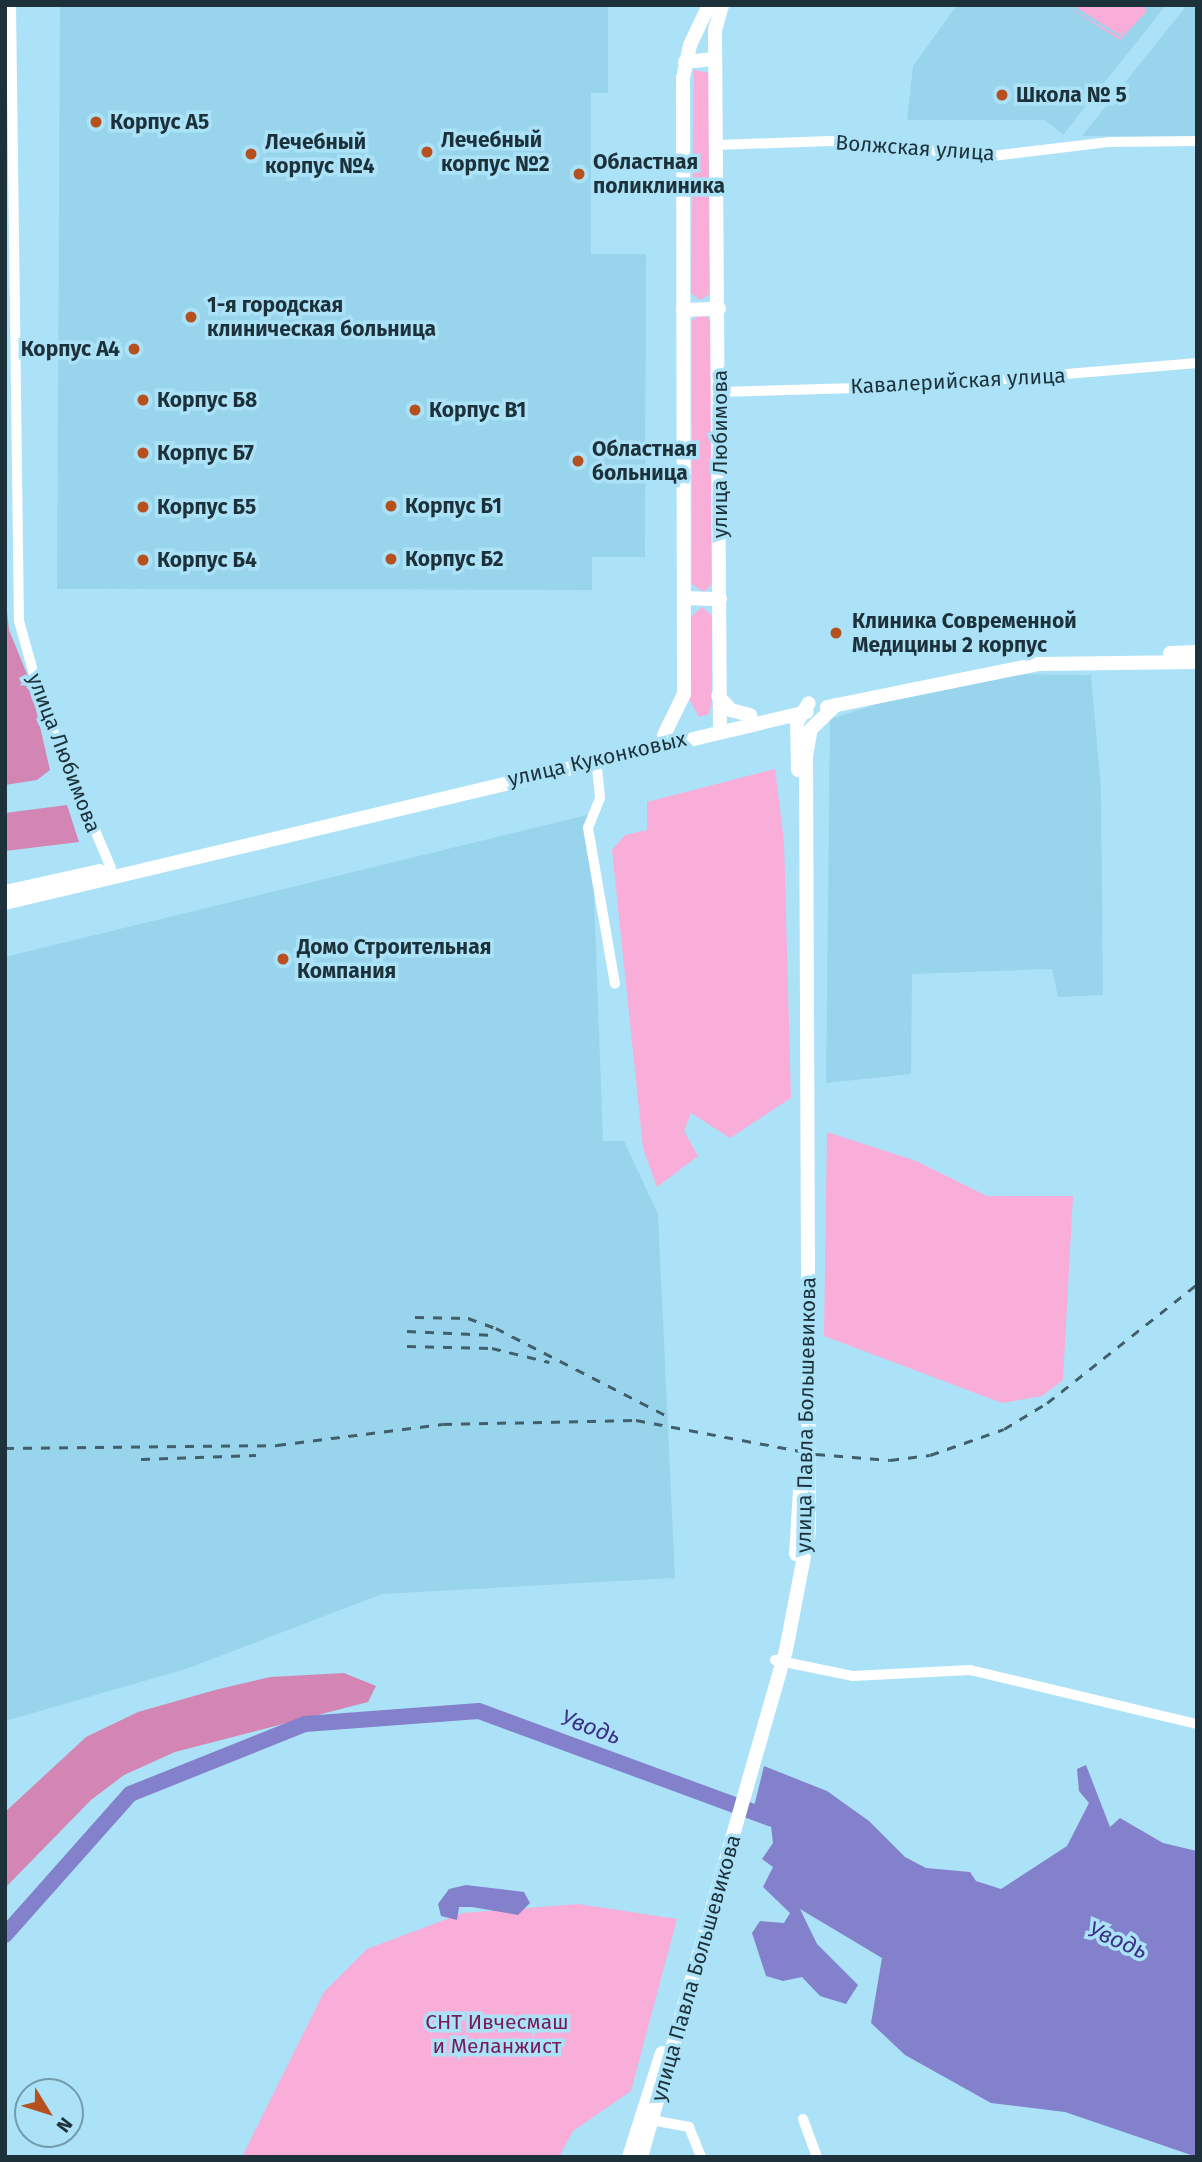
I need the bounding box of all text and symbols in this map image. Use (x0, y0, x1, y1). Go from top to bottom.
place label: Школа № 5 (1016, 82, 1127, 108)
marker: Школа № 5 (994, 87, 1010, 103)
place label: Корпус А5 (110, 109, 209, 135)
marker: Корпус А5 (88, 114, 104, 130)
place label: Лечебный корпус №2 (441, 127, 550, 177)
place label: Лечебный корпус №4 (265, 129, 375, 179)
street label: Волжская улица (835, 130, 995, 166)
marker: Лечебный корпус №2 (419, 144, 435, 160)
marker: Лечебный корпус №4 (243, 146, 259, 162)
place label: Областная поликлиника (593, 149, 725, 199)
marker: Областная поликлиника (571, 166, 587, 182)
place label: 1-я городская клиническая больница (207, 292, 436, 342)
marker: 1-я городская клиническая больница (181, 307, 201, 327)
place label: Корпус А4 (21, 336, 120, 362)
marker: Корпус А4 (126, 341, 142, 357)
street label: Кавалерийская улица (850, 363, 1066, 399)
street label: улица Любимова (707, 370, 733, 538)
place label: Корпус Б8 (157, 387, 257, 413)
marker: Корпус Б8 (135, 392, 151, 408)
place label: Корпус В1 (429, 397, 526, 423)
marker: Корпус В1 (407, 402, 423, 418)
place label: Областная больница (592, 436, 697, 486)
place label: Корпус Б7 (157, 440, 254, 466)
marker: Корпус Б7 (135, 445, 151, 461)
marker: Областная больница (570, 453, 586, 469)
place label: Корпус Б1 (405, 493, 502, 519)
place label: Корпус Б5 (157, 494, 256, 520)
marker: Корпус Б1 (383, 498, 399, 514)
marker: Корпус Б5 (135, 499, 151, 515)
place label: Корпус Б2 (405, 546, 504, 572)
place label: Корпус Б4 (157, 547, 257, 573)
marker: Корпус Б2 (383, 551, 399, 567)
marker: Корпус Б4 (135, 552, 151, 568)
place label: Клиника Современной Медицины 2 корпус (852, 608, 1077, 658)
marker: Клиника Современной Медицины 2 корпус (826, 623, 846, 643)
street label: улица Любимова (22, 670, 106, 836)
street label: улица Куконковых (505, 726, 689, 792)
place label: Домо Строительная Компания (297, 934, 491, 984)
marker: Домо Строительная Компания (275, 951, 291, 967)
street label: улица Павла Большевикова (791, 1277, 821, 1553)
water label: Уводь (557, 1703, 625, 1751)
street label: улица Павла Большевикова (646, 1832, 746, 2104)
water label: Уводь (1084, 1915, 1152, 1965)
park label: СНТ Ивчесмаш и Меланжист (425, 2009, 569, 2059)
north arrow (14, 2078, 84, 2148)
text: N (51, 2113, 77, 2137)

